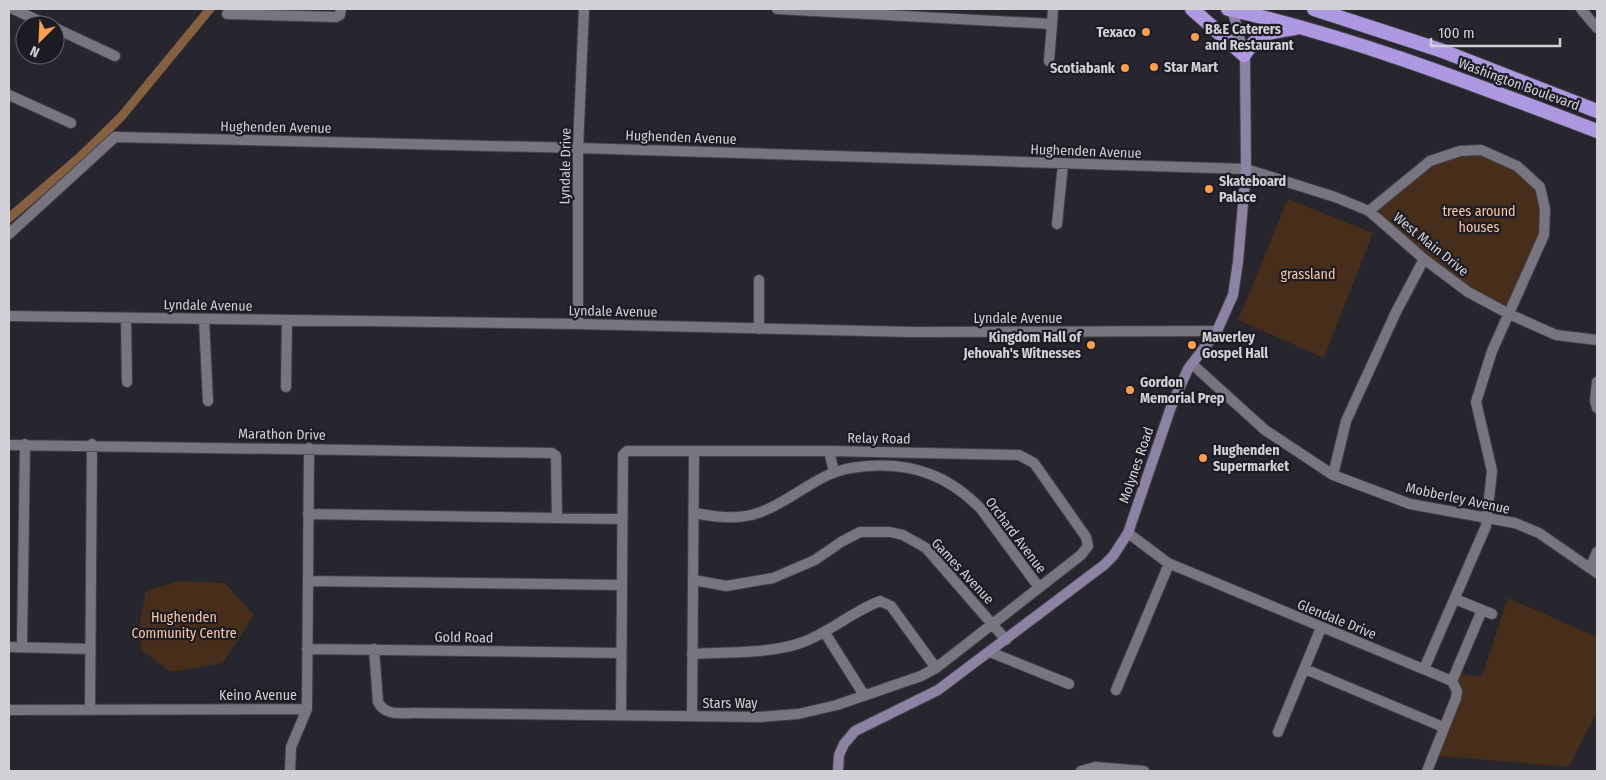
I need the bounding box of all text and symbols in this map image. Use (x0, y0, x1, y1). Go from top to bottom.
north arrow (15, 15, 65, 65)
scale bar (1431, 15, 1560, 47)
place label: B&E Caterers and Restaurant (1205, 21, 1295, 54)
place label: Texaco (1096, 24, 1137, 41)
text: 100 m (1438, 24, 1475, 42)
marker: Texaco (1140, 26, 1152, 38)
marker: B&E Caterers and Restaurant (1189, 31, 1201, 43)
text: N (28, 42, 42, 61)
street label: Washington Boulevard (1456, 55, 1582, 114)
place label: Star Mart (1164, 59, 1219, 76)
place label: Scotiabank (1050, 60, 1116, 77)
marker: Star Mart (1148, 61, 1160, 73)
marker: Scotiabank (1119, 62, 1131, 74)
street label: Hughenden Avenue (220, 118, 332, 137)
street label: Lyndale Drive (556, 127, 575, 204)
street label: Hughenden Avenue (625, 127, 737, 148)
street label: Hughenden Avenue (1030, 141, 1142, 162)
place label: Skateboard Palace (1219, 173, 1286, 206)
marker: Skateboard Palace (1203, 183, 1215, 195)
park label: trees around houses (1442, 203, 1516, 236)
street label: West Main Drive (1390, 209, 1472, 280)
park label: grassland (1281, 266, 1335, 283)
street label: Lyndale Avenue (163, 296, 253, 315)
street label: Lyndale Avenue (568, 302, 658, 321)
street label: Lyndale Avenue (973, 310, 1063, 327)
place label: Kingdom Hall of Jehovah's Witnesses (962, 329, 1082, 362)
place label: Maverley Gospel Hall (1202, 329, 1268, 362)
marker: Kingdom Hall of Jehovah's Witnesses (1085, 339, 1097, 351)
marker: Maverley Gospel Hall (1186, 339, 1198, 351)
place label: Gordon Memorial Prep (1140, 374, 1225, 407)
marker: Gordon Memorial Prep (1124, 384, 1136, 396)
street label: Marathon Drive (238, 425, 326, 444)
street label: Molynes Road (1115, 425, 1157, 506)
street label: Relay Road (847, 429, 911, 448)
place label: Hughenden Supermarket (1213, 442, 1290, 475)
marker: Hughenden Supermarket (1197, 452, 1209, 464)
street label: Mobberley Avenue (1404, 479, 1512, 518)
street label: Orchard Avenue (981, 494, 1050, 577)
street label: Games Avenue (928, 535, 998, 608)
street label: Glendale Drive (1295, 596, 1379, 643)
park label: Hughenden Community Centre (131, 609, 237, 642)
street label: Gold Road (434, 628, 494, 647)
street label: Keino Avenue (219, 687, 297, 704)
street label: Stars Way (702, 695, 758, 712)

